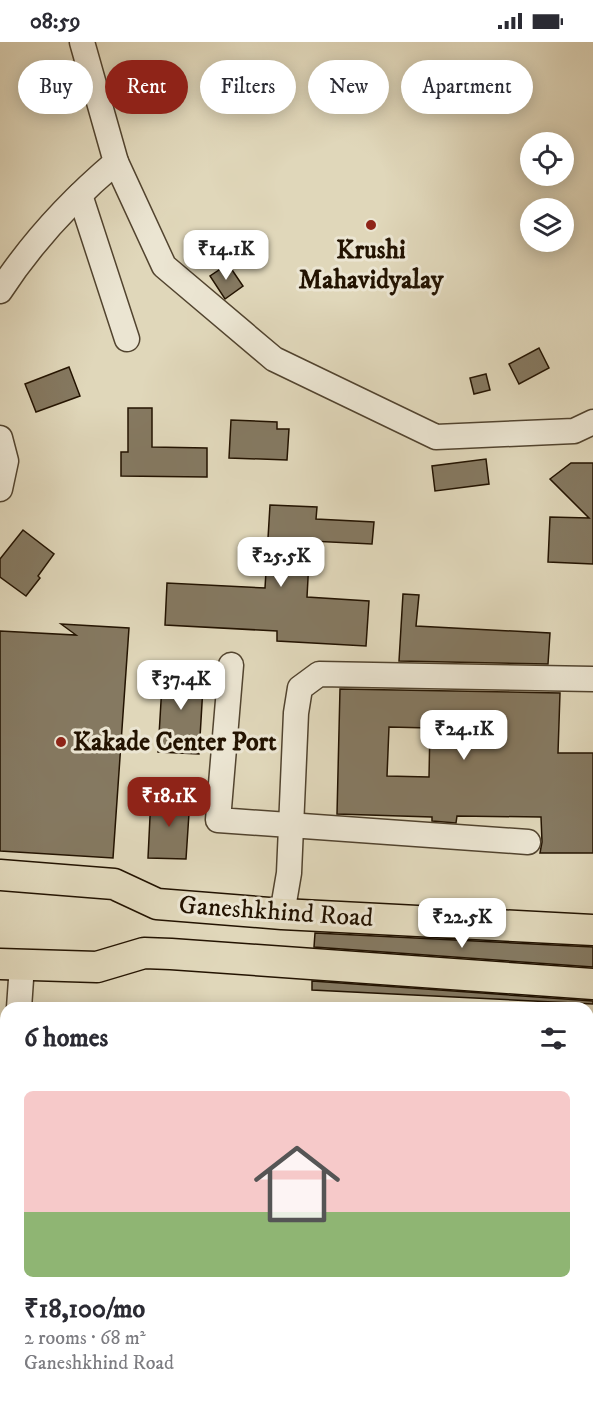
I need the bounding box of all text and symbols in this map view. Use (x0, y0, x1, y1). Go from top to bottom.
text: 08:59 (30, 8, 81, 35)
chip: Buy (18, 60, 93, 114)
chip: Rent (105, 60, 188, 114)
chip: Filters (200, 60, 296, 114)
chip: New (308, 60, 389, 114)
chip: Apartment (401, 60, 533, 114)
map controls (520, 132, 574, 252)
button: locate (520, 132, 574, 186)
button: layers (520, 198, 574, 252)
marker: Krushi Mahavidyalay (364, 218, 378, 232)
pin: ₹14.1K (177, 230, 275, 281)
place label: Krushi Mahavidyalay (299, 234, 444, 297)
text: ₹14.1K (198, 237, 254, 262)
pin: ₹25.5K (232, 537, 330, 588)
text: ₹25.5K (252, 544, 310, 569)
pin: ₹37.4K (132, 660, 230, 711)
text: ₹37.4K (151, 667, 211, 692)
pin: ₹24.1K (415, 710, 513, 761)
text: ₹24.1K (434, 717, 494, 742)
place label: Kakade Center Port (73, 726, 277, 759)
marker: Kakade Center Port (54, 735, 68, 749)
pin: ₹18.1K (120, 777, 218, 828)
text: ₹18.1K (142, 784, 196, 809)
street label: Ganeshkhind Road (178, 889, 374, 935)
pin: ₹22.5K (413, 898, 511, 949)
text: ₹22.5K (432, 905, 492, 930)
text: 6 homes (24, 1022, 108, 1055)
icon: filters (537, 1022, 570, 1055)
icon: home (243, 1130, 351, 1238)
text: ₹18,100/mo (24, 1293, 145, 1326)
text: 2 rooms · 68 m² (24, 1326, 146, 1351)
text: Ganeshkhind Road (24, 1351, 174, 1376)

